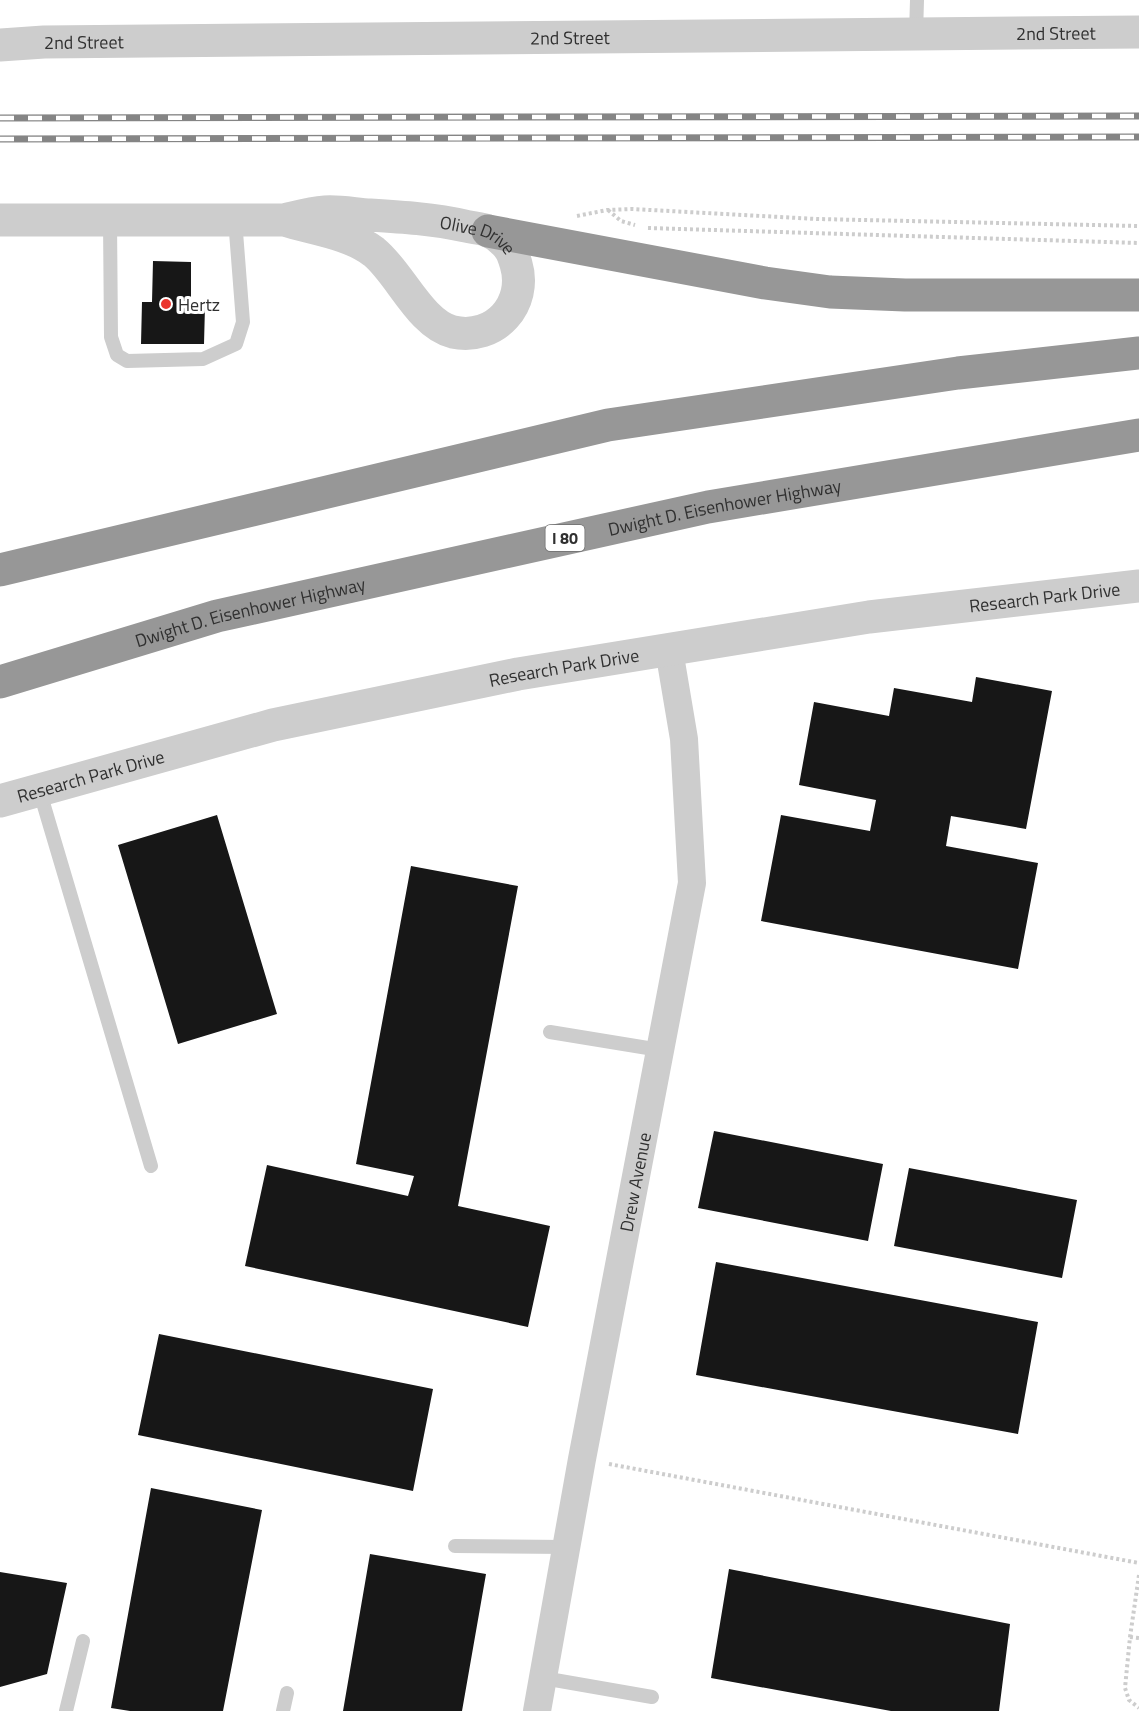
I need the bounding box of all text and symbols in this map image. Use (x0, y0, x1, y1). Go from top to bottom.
street label: 2nd Street (1016, 19, 1097, 47)
street label: 2nd Street (530, 23, 611, 51)
street label: 2nd Street (44, 28, 125, 55)
street label: Olive Drive (438, 208, 523, 259)
place label: Hertz (178, 291, 220, 318)
marker: Hertz (159, 297, 173, 311)
street label: Dwight D. Eisenhower Highway (605, 471, 843, 542)
road number: I 80 (546, 525, 584, 551)
street label: Dwight D. Eisenhower Highway (131, 570, 368, 654)
street label: Research Park Drive (968, 575, 1122, 619)
street label: Research Park Drive (486, 641, 641, 693)
street label: Research Park Drive (14, 742, 167, 809)
street label: Drew Avenue (612, 1130, 658, 1234)

